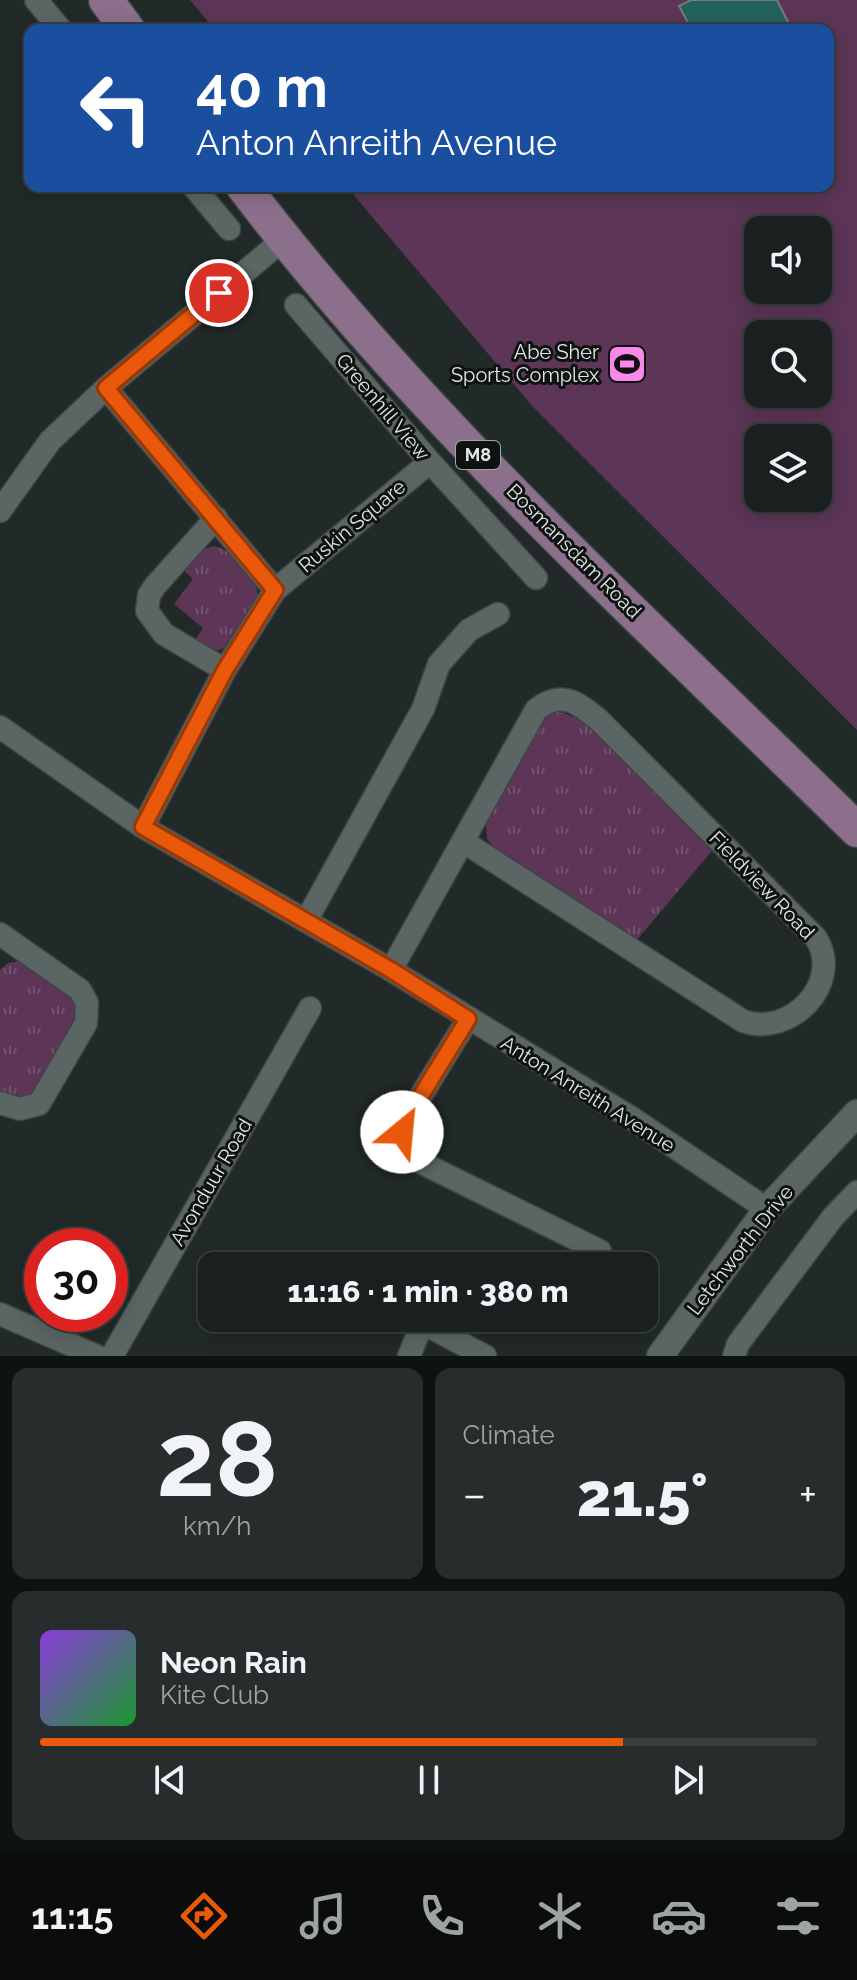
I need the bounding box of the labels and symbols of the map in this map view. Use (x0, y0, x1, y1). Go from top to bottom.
pin (185, 259, 253, 327)
place label: Abe Sher Sports Complex (451, 340, 599, 387)
sports icon: Abe Sher Sports Complex (606, 343, 648, 385)
street label: Greenhill View (331, 349, 435, 465)
road number: M8 (456, 441, 500, 469)
street label: Ruskin Square (294, 474, 410, 578)
street label: Bosmansdam Road (502, 479, 646, 623)
street label: Fieldview Road (704, 826, 820, 944)
street label: Anton Anreith Avenue (497, 1031, 680, 1157)
position arrow (360, 1090, 444, 1174)
street label: Avonduur Road (165, 1114, 257, 1250)
street label: Letchworth Drive (682, 1180, 798, 1320)
speed limit sign: 30 (24, 1228, 128, 1332)

